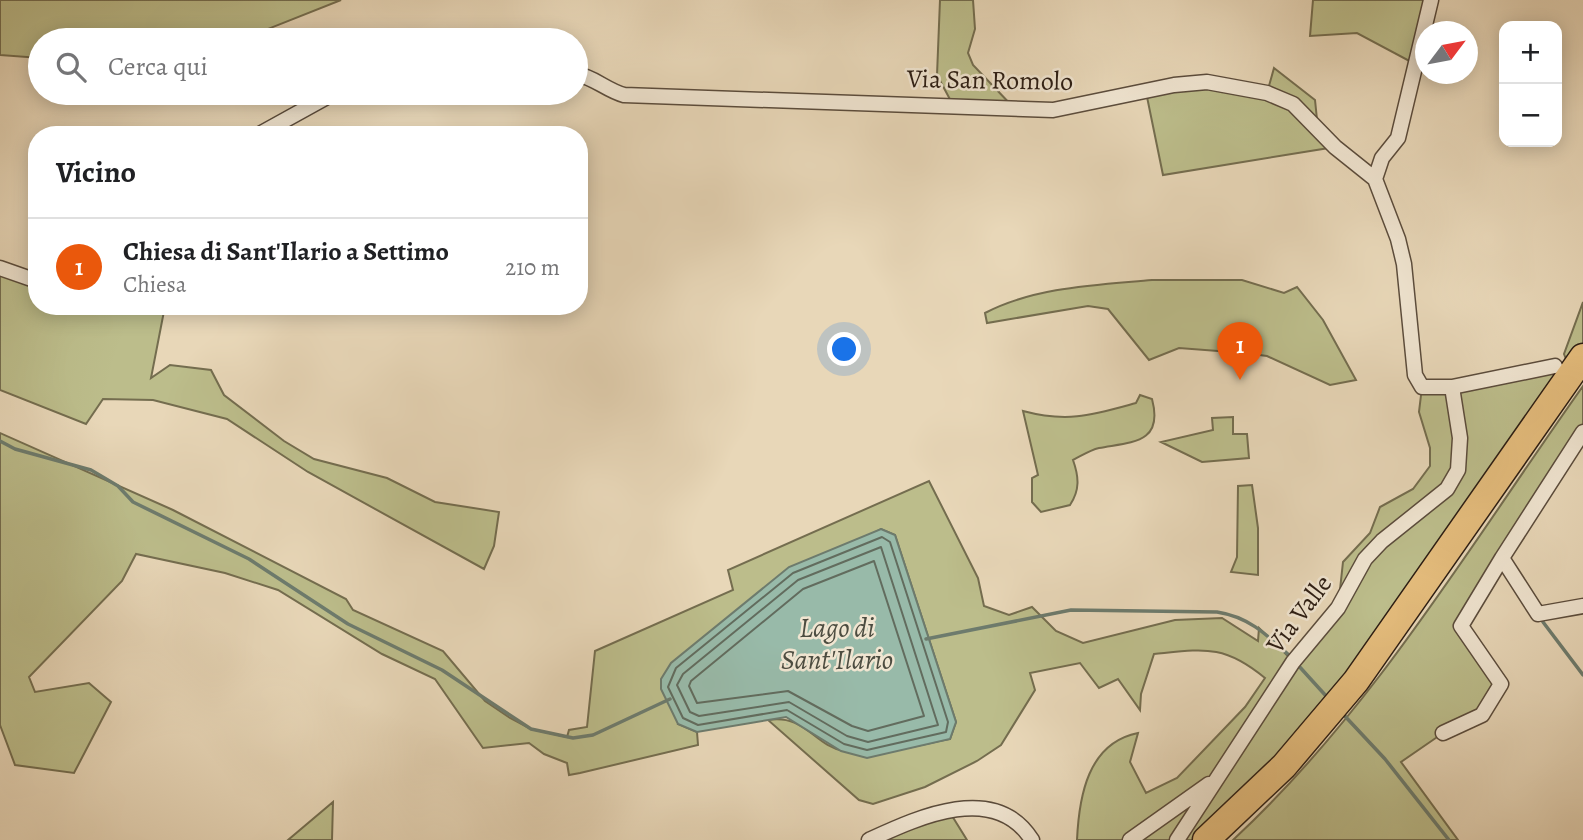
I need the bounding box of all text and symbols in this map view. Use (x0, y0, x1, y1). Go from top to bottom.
north arrow (1415, 21, 1478, 84)
map controls (1499, 21, 1562, 147)
button: + (1499, 21, 1562, 84)
search box (28, 28, 588, 105)
icon: search (52, 48, 90, 86)
text: Cerca qui (108, 49, 208, 84)
street label: Via San Romolo (906, 61, 1073, 99)
button: − (1499, 84, 1562, 147)
text: Vicino (56, 152, 136, 192)
text: Chiesa di Sant'Ilario a Settimo (123, 234, 449, 269)
text: 1 (75, 252, 83, 283)
text: 210 m (505, 252, 560, 283)
text: Chiesa (123, 269, 186, 300)
pin: 1 (1217, 322, 1263, 380)
your location (827, 332, 861, 366)
street label: Via Valle (1257, 568, 1340, 661)
water label: Lago di Sant'Ilario (781, 609, 893, 679)

